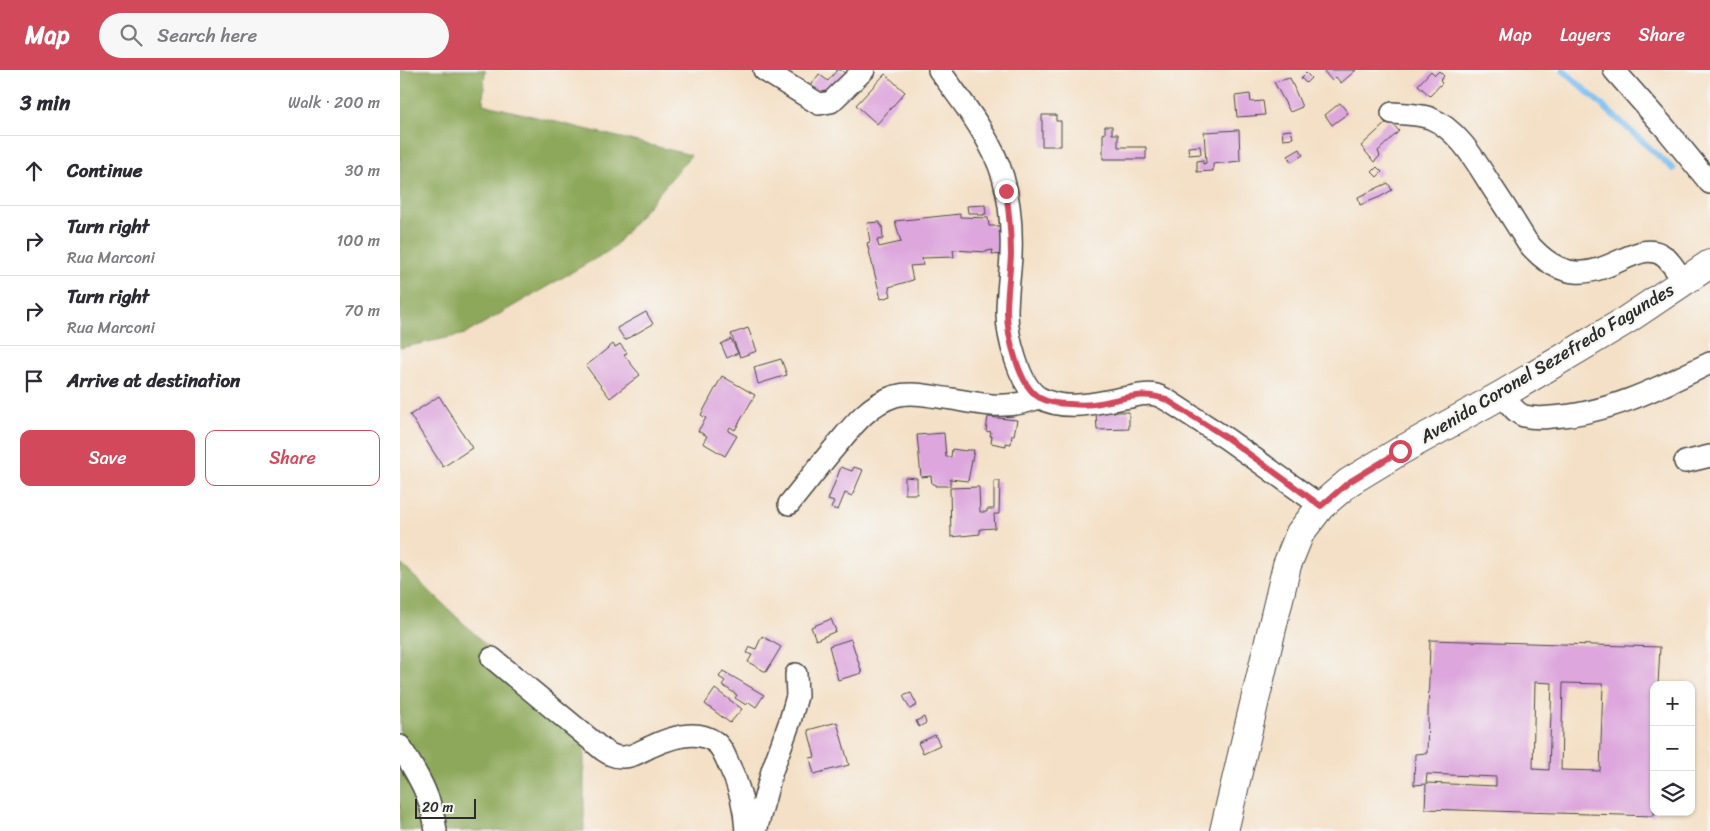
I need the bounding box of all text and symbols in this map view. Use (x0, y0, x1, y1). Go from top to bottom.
search box (99, 13, 449, 58)
text: Map (25, 14, 69, 56)
text: Search here (157, 19, 257, 52)
text: Map (1499, 19, 1532, 51)
text: Layers (1560, 19, 1611, 51)
text: Share (1639, 19, 1685, 51)
icon: search (117, 21, 145, 49)
text: 3 min (20, 84, 70, 122)
text: Walk · 200 m (288, 88, 380, 117)
text: Continue (67, 154, 143, 187)
text: 30 m (345, 156, 380, 185)
icon: ahead (20, 157, 48, 185)
route end (995, 180, 1018, 203)
text: Turn right (67, 210, 149, 243)
text: 100 m (336, 226, 380, 255)
icon: right (20, 227, 48, 255)
text: Rua Marconi (67, 243, 155, 272)
street label: Avenida Coronel Sezefredo Fagundes (1413, 274, 1681, 453)
text: Turn right (67, 280, 149, 313)
text: 70 m (344, 296, 380, 325)
icon: right (20, 297, 48, 325)
text: Rua Marconi (67, 313, 155, 342)
text: Arrive at destination (67, 364, 240, 397)
icon: arrive (20, 367, 48, 395)
button: Save (20, 430, 195, 486)
button: Share (205, 430, 380, 486)
route start (1389, 440, 1412, 463)
map controls (1650, 681, 1695, 816)
button: + (1650, 681, 1695, 726)
button: − (1650, 726, 1695, 771)
button: layers (1650, 771, 1695, 816)
text: 20 m (422, 795, 453, 820)
scale bar (415, 796, 476, 819)

